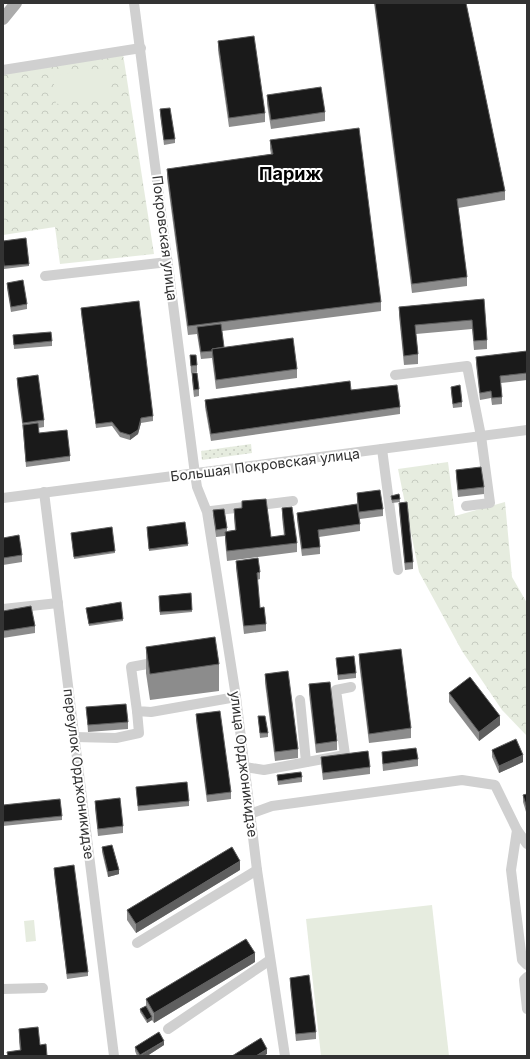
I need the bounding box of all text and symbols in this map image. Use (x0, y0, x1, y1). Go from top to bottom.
district label: Париж (259, 163, 321, 184)
street label: Покровская улица (149, 174, 182, 302)
street label: Большая Покровская улица (169, 444, 361, 485)
street label: переулок Орджоникидзе (61, 688, 98, 860)
street label: улица Орджоникидзе (227, 690, 262, 838)

